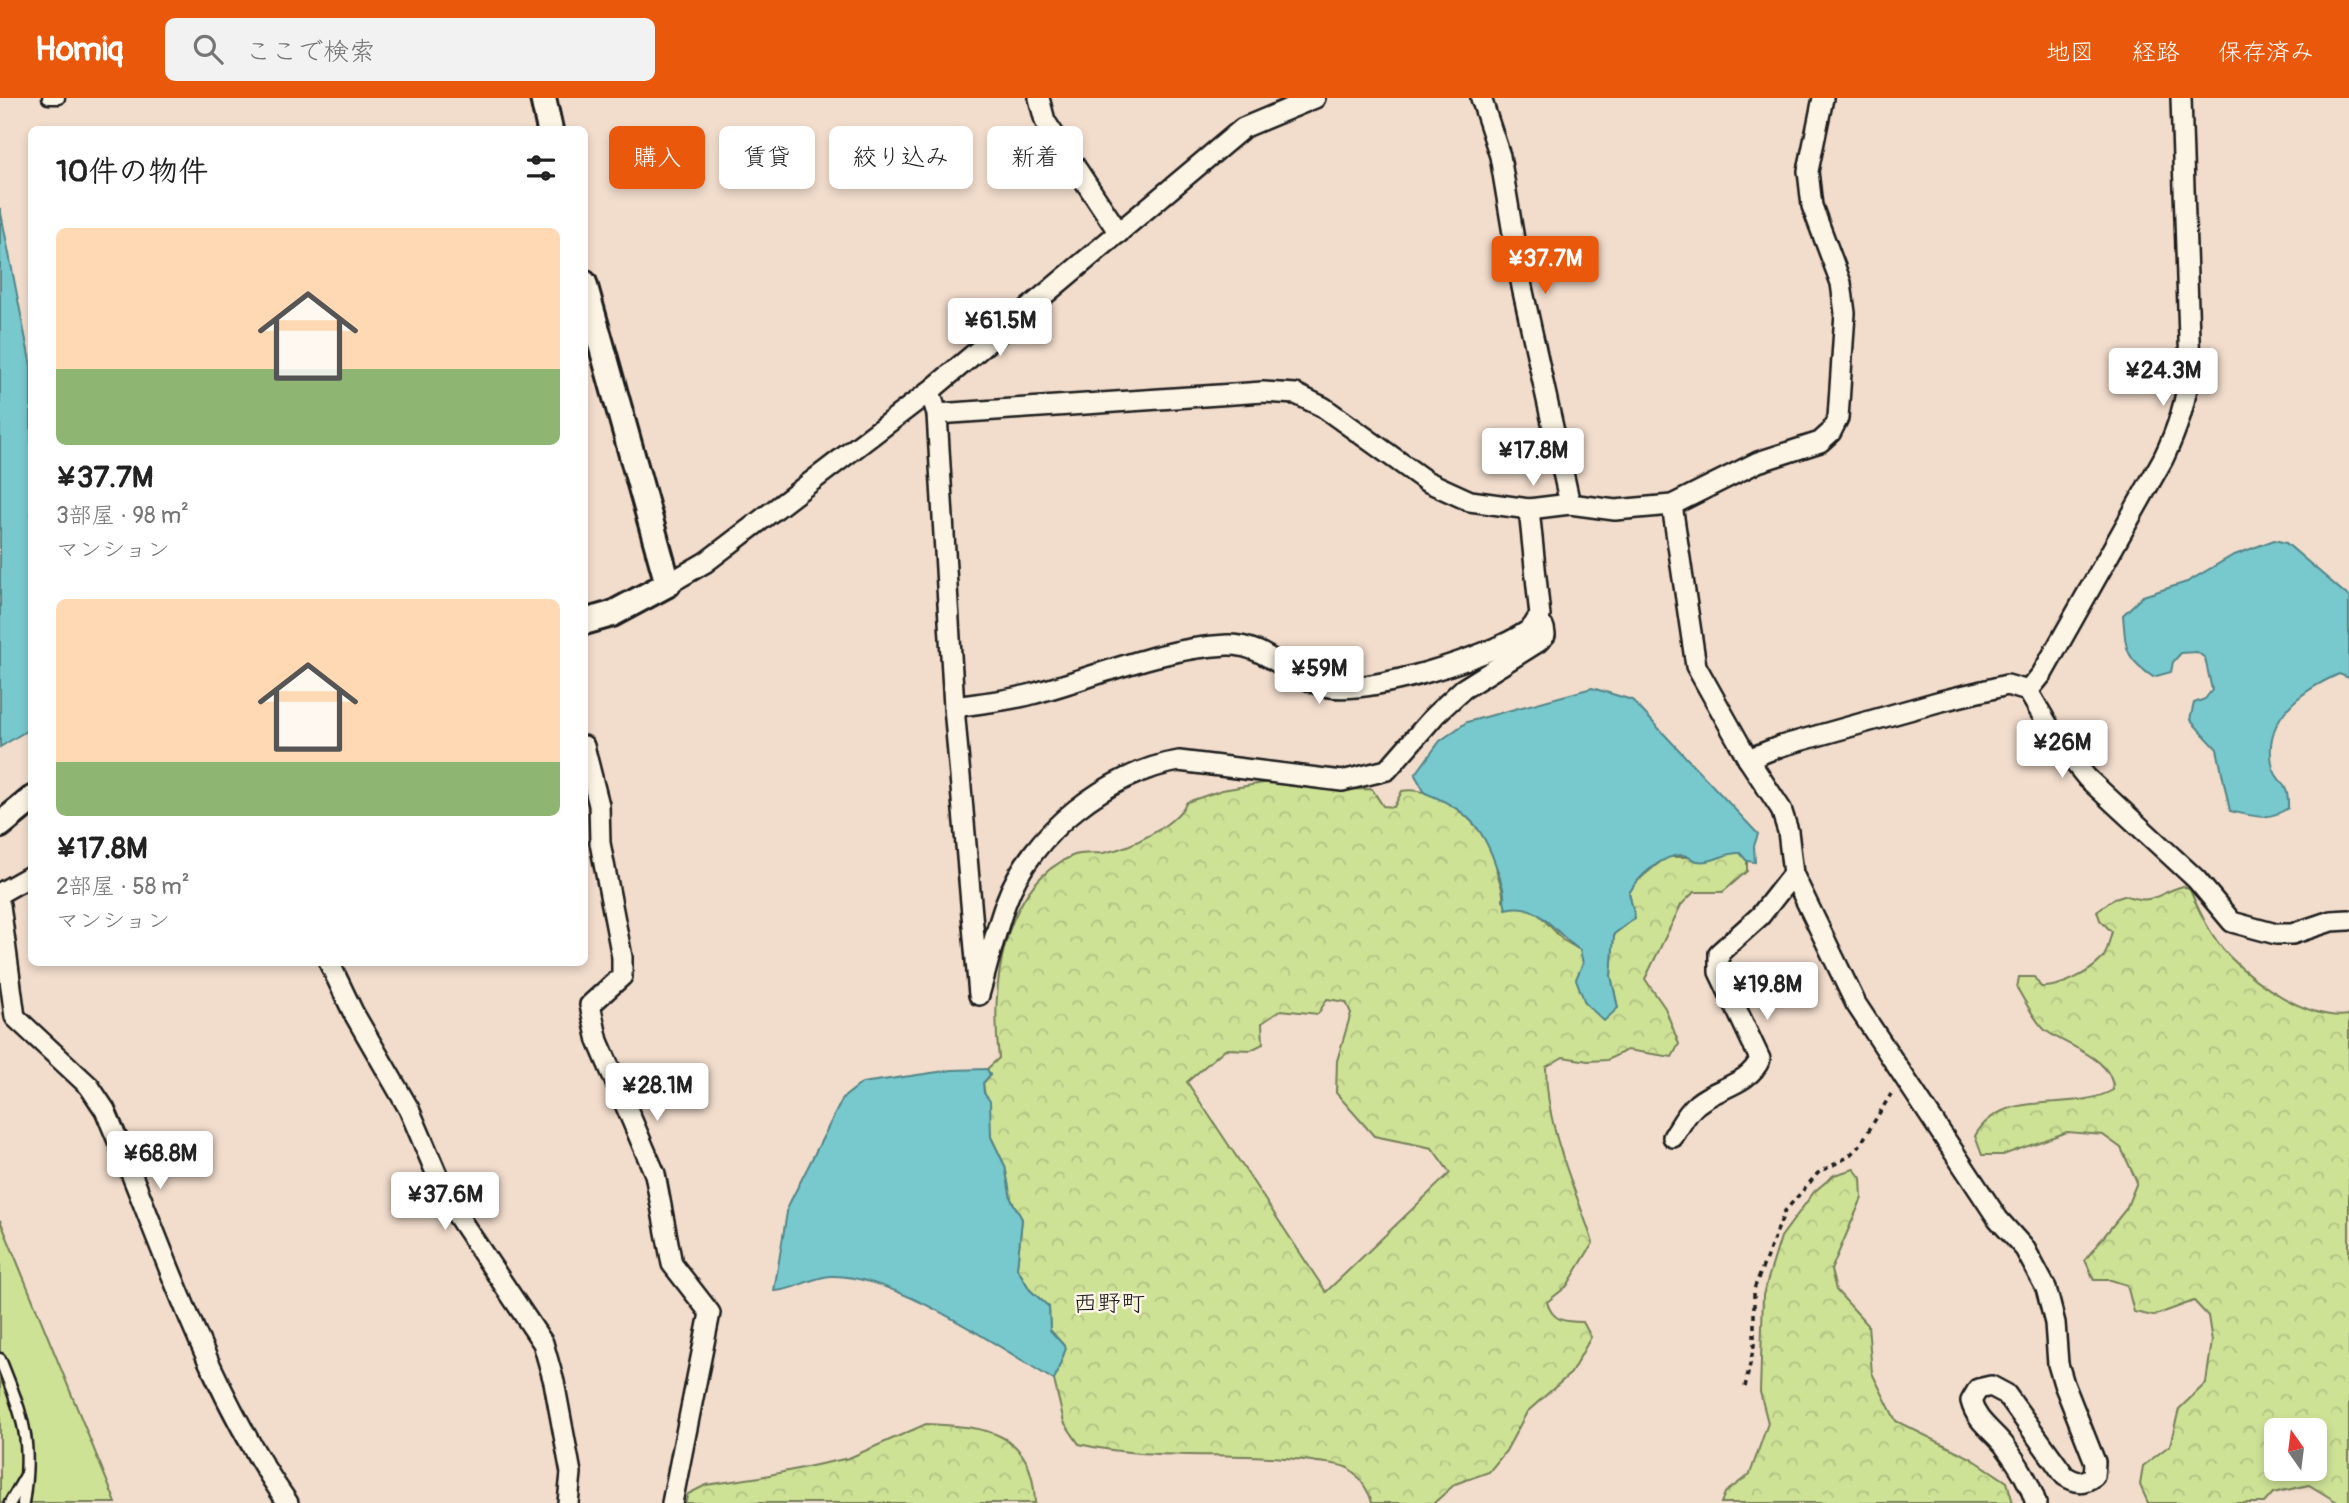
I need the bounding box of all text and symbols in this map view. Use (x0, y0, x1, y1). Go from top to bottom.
search box (165, 18, 655, 81)
text: Homiq (35, 29, 123, 70)
icon: search (189, 30, 227, 68)
text: ここで検索 (245, 36, 375, 68)
text: 地図 (2046, 38, 2094, 67)
text: 経路 (2132, 38, 2180, 67)
text: 保存済み (2218, 38, 2314, 67)
chip: 購入 (609, 126, 705, 189)
chip: 賃貸 (719, 126, 815, 189)
chip: 絞り込み (829, 126, 973, 189)
chip: 新着 (987, 126, 1083, 189)
icon: filters (522, 149, 560, 187)
text: 10件の物件 (56, 153, 208, 190)
pin: ¥37.7M (1488, 236, 1602, 296)
text: ¥37.7M (1508, 244, 1582, 273)
icon: home (245, 273, 371, 399)
pin: ¥61.5M (943, 299, 1057, 358)
text: ¥61.5M (964, 306, 1036, 335)
pin: ¥24.3M (2106, 348, 2220, 408)
text: ¥24.3M (2125, 356, 2201, 385)
pin: ¥17.8M (1476, 428, 1590, 488)
text: ¥17.8M (1498, 436, 1568, 465)
text: ¥37.7M (56, 459, 153, 496)
text: 3部屋 · 98 m² (56, 501, 189, 530)
text: マンション (56, 535, 170, 564)
icon: home (245, 644, 371, 770)
pin: ¥59M (1278, 646, 1360, 706)
text: ¥59M (1291, 654, 1347, 683)
pin: ¥26M (2021, 720, 2103, 780)
text: ¥26M (2033, 728, 2091, 757)
text: ¥17.8M (56, 830, 148, 867)
text: 2部屋 · 58 m² (56, 872, 190, 901)
text: マンション (56, 906, 170, 935)
pin: ¥19.8M (1710, 962, 1824, 1022)
text: ¥19.8M (1732, 970, 1802, 999)
pin: ¥28.1M (600, 1063, 714, 1123)
text: ¥28.1M (621, 1071, 693, 1100)
pin: ¥68.8M (103, 1132, 217, 1191)
text: ¥68.8M (123, 1139, 197, 1168)
pin: ¥37.6M (388, 1172, 502, 1232)
text: ¥37.6M (407, 1180, 483, 1209)
district label: 西野町 (1073, 1289, 1145, 1318)
north arrow (2264, 1418, 2328, 1480)
map controls (2264, 1418, 2327, 1481)

